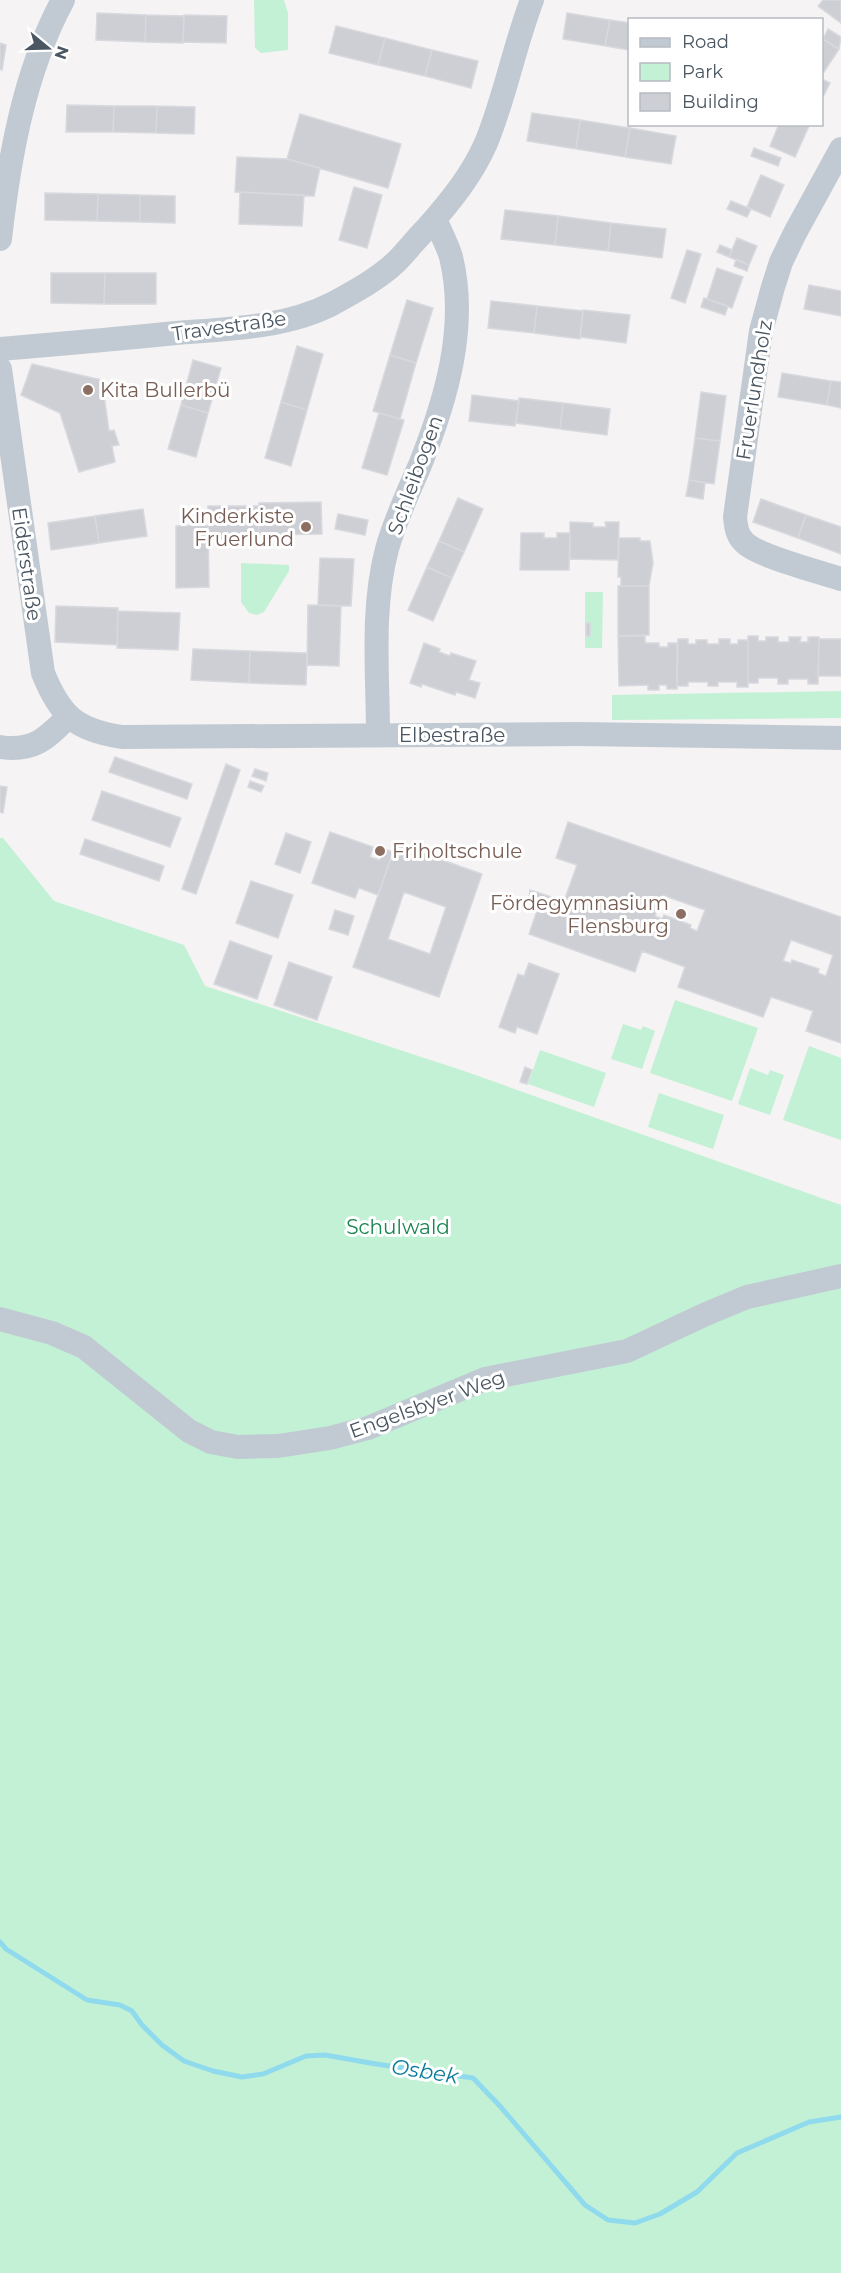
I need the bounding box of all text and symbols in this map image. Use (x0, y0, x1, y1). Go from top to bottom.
north arrow (18, 18, 78, 78)
legend (628, 18, 823, 126)
text: Road (682, 31, 729, 53)
text: N (51, 44, 73, 62)
text: Park (682, 61, 723, 83)
text: Building (682, 91, 759, 113)
street label: Travestraße (170, 306, 288, 346)
street label: Fruerlundholz (731, 318, 777, 462)
place label: Kita Bullerbü (100, 378, 230, 402)
marker: Kita Bullerbü (81, 383, 95, 397)
street label: Schleibogen (382, 412, 448, 538)
place label: Kinderkiste Fruerlund (180, 504, 294, 551)
street label: Eiderstraße (7, 506, 47, 622)
marker: Kinderkiste Fruerlund (299, 520, 313, 534)
street label: Elbestraße (399, 723, 505, 747)
place label: Friholtschule (392, 839, 522, 863)
marker: Friholtschule (373, 844, 387, 858)
place label: Fördegymnasium Flensburg (490, 891, 669, 938)
marker: Fördegymnasium Flensburg (674, 907, 688, 921)
park label: Schulwald (346, 1215, 450, 1239)
street label: Engelsbyer Weg (346, 1365, 508, 1443)
water label: Osbek (390, 2053, 462, 2089)

